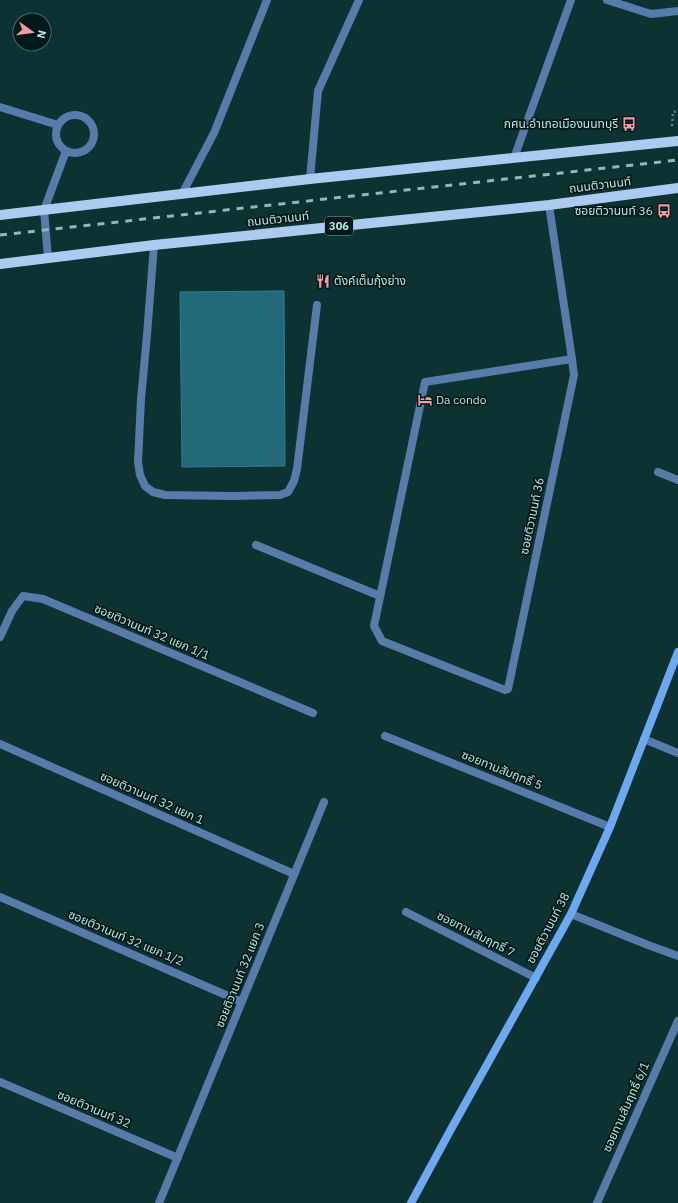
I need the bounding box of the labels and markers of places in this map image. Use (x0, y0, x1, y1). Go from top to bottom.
place label: กศน.อำเภอเมืองนนทบุรี (504, 116, 618, 131)
bus stop icon: กศน.อำเภอเมืองนนทบุรี (621, 116, 637, 132)
place label: ซอยติวานนท์ 36 (575, 203, 653, 218)
bus stop icon: ซอยติวานนท์ 36 (656, 203, 672, 219)
restaurant icon: ตังค์เต็มกุ้งย่าง (315, 273, 331, 289)
place label: ตังค์เต็มกุ้งย่าง (334, 273, 406, 288)
hotel icon: Da condo (417, 392, 433, 408)
place label: Da condo (436, 392, 487, 407)

